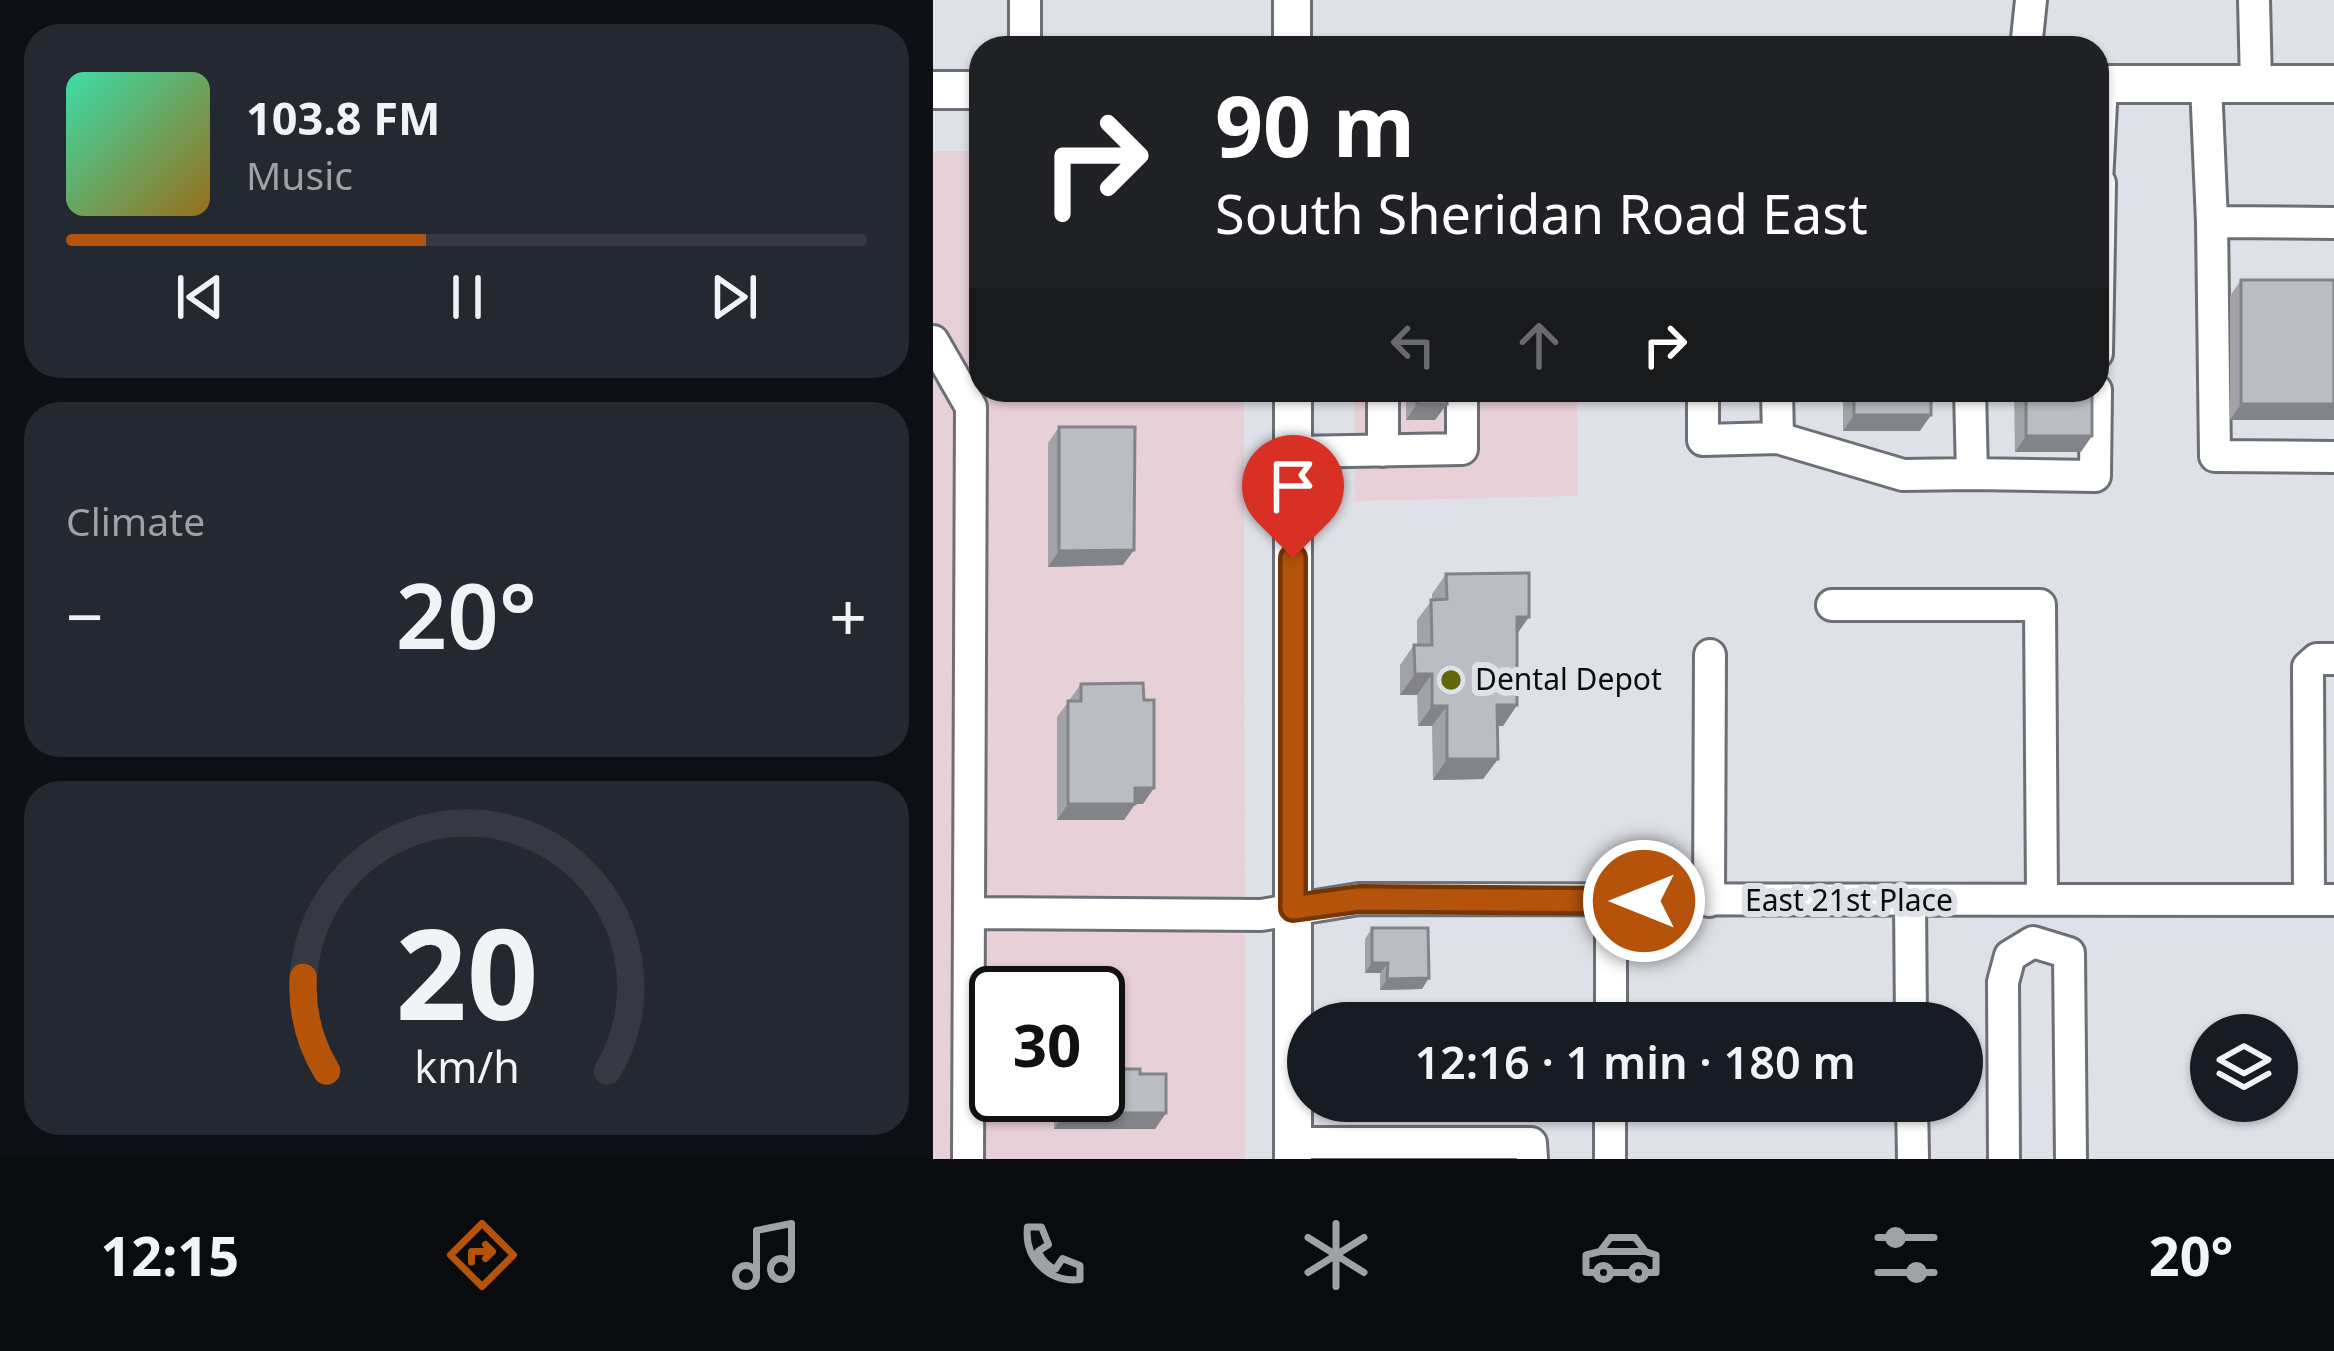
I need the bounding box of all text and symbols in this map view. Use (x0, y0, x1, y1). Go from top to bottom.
text: 90 m (1215, 67, 1415, 182)
icon: right (1017, 84, 1173, 240)
text: 103.8 FM (246, 87, 440, 148)
text: Music (246, 148, 353, 201)
text: South Sheridan Road East (1215, 176, 1868, 250)
icon: previous (167, 264, 233, 330)
icon: pause (434, 264, 500, 330)
icon: next (701, 264, 767, 330)
icon: left (1380, 312, 1446, 378)
icon: ahead (1506, 312, 1572, 378)
icon: right (1632, 312, 1698, 378)
pin (1242, 435, 1344, 558)
icon: arrive (1260, 453, 1326, 519)
text: Climate (66, 494, 205, 547)
text: 20° (396, 553, 537, 675)
text: − (66, 570, 104, 660)
text: + (829, 570, 867, 660)
place label: Dental Depot (1475, 658, 1662, 699)
marker: Dental Depot (1438, 667, 1464, 693)
position arrow (1581, 838, 1707, 964)
street label: East 21st Place (1745, 879, 1953, 920)
text: 20 (395, 887, 538, 1057)
speed limit sign: 30 (969, 966, 1125, 1122)
map controls (2190, 1014, 2298, 1122)
button: layers (2190, 1014, 2298, 1122)
text: 12:16 · 1 min · 180 m (1414, 1031, 1856, 1092)
text: km/h (414, 1037, 519, 1096)
icon: directions (440, 1213, 524, 1297)
icon: music (725, 1213, 809, 1297)
icon: phone (1010, 1213, 1094, 1297)
icon: climate (1294, 1213, 1378, 1297)
icon: car (1579, 1213, 1663, 1297)
icon: filters (1864, 1213, 1948, 1297)
text: 12:15 (100, 1218, 239, 1292)
text: 20° (2149, 1218, 2234, 1292)

